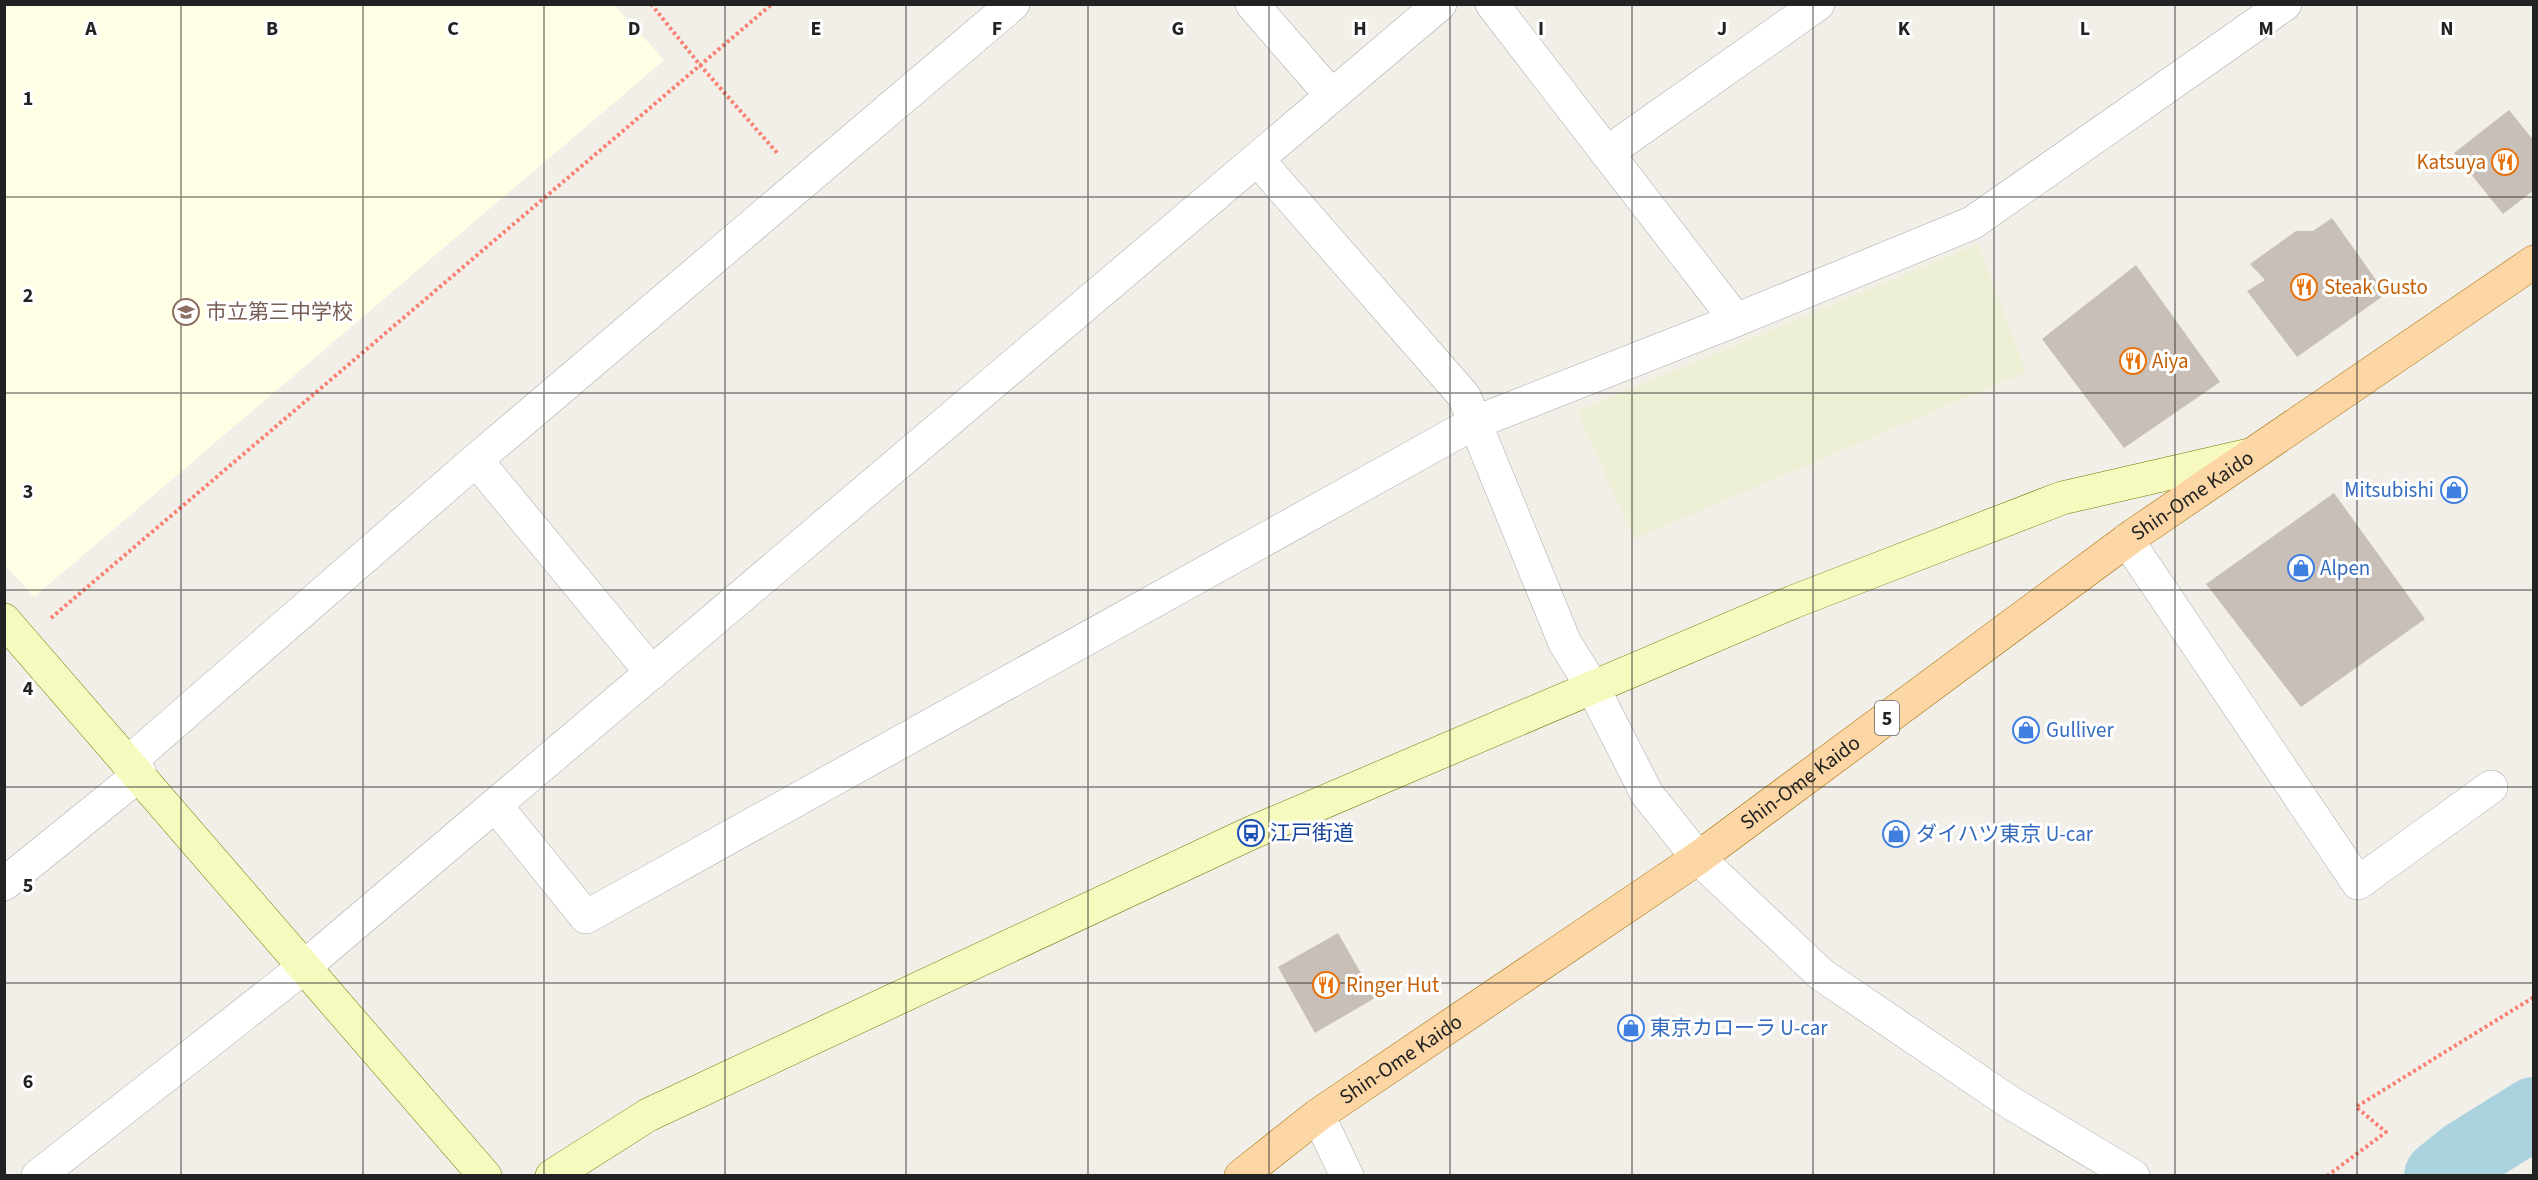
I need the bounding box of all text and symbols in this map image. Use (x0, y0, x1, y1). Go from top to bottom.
text: A (84, 15, 97, 43)
text: B (266, 15, 278, 43)
text: C (447, 15, 459, 43)
text: D (628, 15, 640, 43)
text: E (811, 15, 821, 43)
text: F (992, 15, 1002, 43)
text: G (1172, 15, 1184, 43)
text: H (1353, 15, 1367, 43)
text: I (1538, 15, 1544, 43)
text: J (1717, 15, 1727, 43)
text: K (1898, 15, 1911, 43)
text: L (2080, 15, 2090, 43)
text: M (2258, 15, 2274, 43)
text: N (2440, 15, 2454, 43)
text: 1 (23, 85, 33, 113)
place label: Katsuya (2416, 147, 2486, 177)
restaurant icon: Katsuya (2490, 147, 2520, 177)
restaurant icon: Steak Gusto (2289, 272, 2319, 302)
place label: Steak Gusto (2324, 272, 2428, 302)
text: 2 (23, 282, 33, 310)
school or university icon: 市立第三中学校 (171, 297, 201, 327)
place label: 市立第三中学校 (206, 297, 353, 327)
restaurant icon: Aiya (2118, 346, 2148, 376)
place label: Aiya (2152, 346, 2189, 376)
street label: Shin-Ome Kaido (2125, 443, 2260, 548)
place label: Mitsubishi (2344, 475, 2434, 505)
shop icon: Mitsubishi (2439, 475, 2469, 505)
text: 3 (23, 478, 33, 506)
shop icon: Alpen (2286, 553, 2316, 583)
place label: Alpen (2320, 553, 2370, 583)
text: 4 (23, 675, 34, 703)
road number: 5 (1875, 701, 1899, 735)
shop icon: Gulliver (2011, 715, 2041, 745)
place label: Gulliver (2046, 715, 2114, 745)
street label: Shin-Ome Kaido (1734, 728, 1866, 837)
bus stop icon: 江戸街道 (1236, 818, 1266, 848)
place label: 江戸街道 (1270, 818, 1354, 848)
shop icon: ダイハツ東京 U-car (1881, 819, 1911, 849)
place label: ダイハツ東京 U-car (1916, 819, 2094, 849)
text: 5 (23, 872, 33, 900)
restaurant icon: Ringer Hut (1311, 970, 1341, 1000)
place label: Ringer Hut (1346, 970, 1439, 1000)
street label: Shin-Ome Kaido (1333, 1007, 1468, 1112)
shop icon: 東京カローラ U-car (1616, 1013, 1646, 1043)
place label: 東京カローラ U-car (1650, 1013, 1828, 1043)
text: 6 (23, 1068, 33, 1096)

